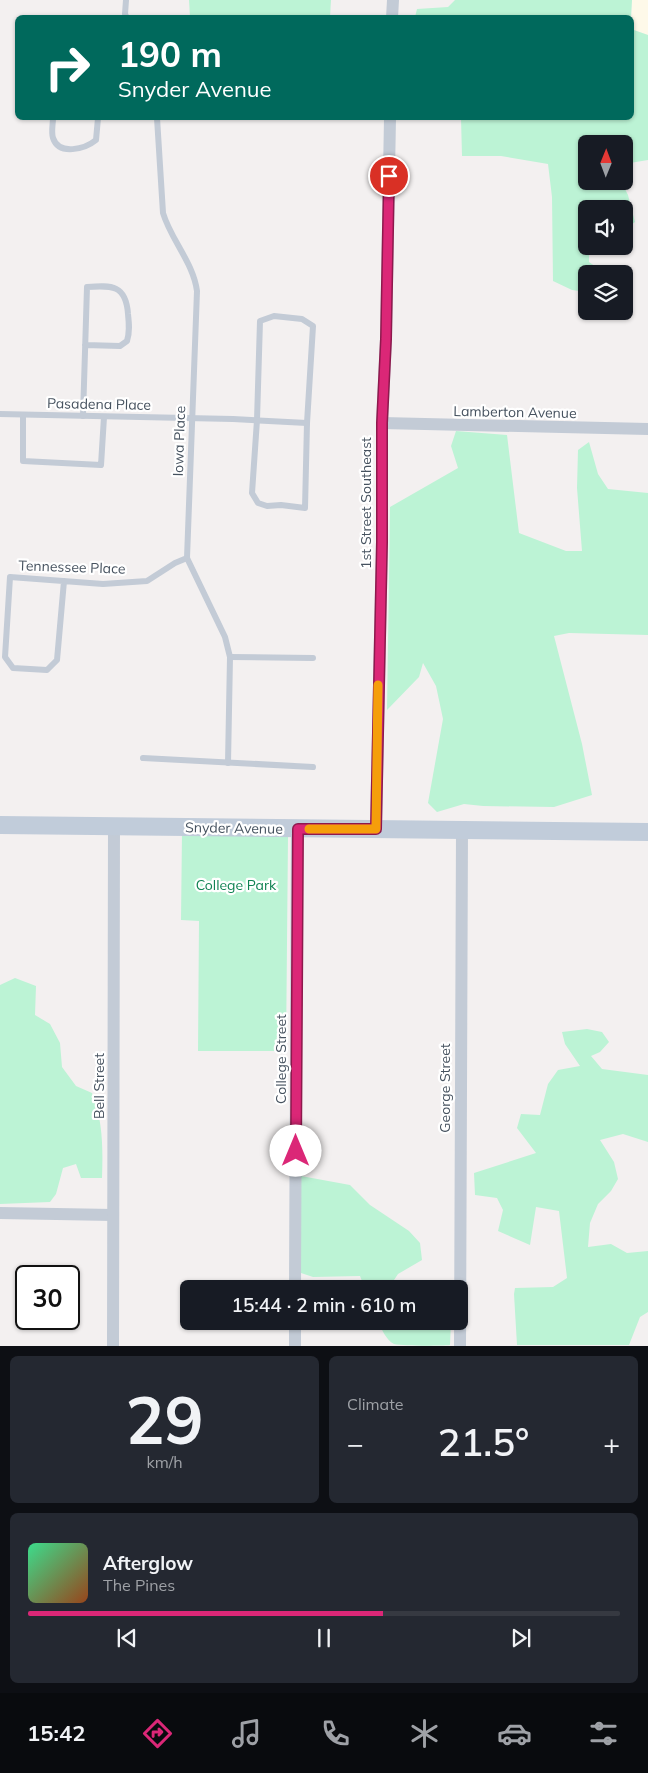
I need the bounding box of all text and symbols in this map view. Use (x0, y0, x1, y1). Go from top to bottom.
text: 190 m (118, 32, 222, 76)
icon: right (35, 35, 100, 100)
text: Snyder Avenue (118, 75, 272, 103)
north arrow (578, 135, 632, 190)
map controls (578, 135, 633, 320)
pin (368, 155, 410, 197)
icon: arrive (375, 162, 403, 190)
button: sound (578, 200, 633, 255)
button: layers (578, 265, 633, 320)
street label: Pasadena Place (47, 394, 151, 414)
street label: Lamberton Avenue (453, 402, 577, 422)
street label: Iowa Place (169, 405, 189, 477)
street label: 1st Street Southeast (357, 437, 375, 569)
street label: Tennessee Place (18, 556, 126, 578)
street label: Snyder Avenue (185, 818, 283, 838)
park label: College Park (196, 876, 277, 894)
street label: College Street (272, 1014, 290, 1104)
street label: George Street (436, 1043, 454, 1133)
street label: Bell Street (90, 1053, 108, 1119)
position arrow (269, 1124, 321, 1176)
speed limit sign: 30 (15, 1265, 80, 1330)
text: 15:44 · 2 min · 610 m (231, 1293, 417, 1317)
text: 29 (125, 1379, 204, 1460)
text: Climate (347, 1394, 403, 1414)
text: 21.5° (438, 1418, 529, 1466)
text: − (347, 1426, 364, 1461)
text: + (603, 1426, 620, 1461)
text: km/h (146, 1452, 183, 1472)
text: Afterglow (103, 1551, 193, 1575)
text: The Pines (103, 1575, 175, 1595)
icon: previous (113, 1624, 141, 1652)
icon: pause (310, 1624, 338, 1652)
icon: next (507, 1624, 535, 1652)
icon: directions (140, 1716, 175, 1751)
icon: music (229, 1716, 264, 1751)
icon: phone (318, 1716, 353, 1751)
icon: climate (407, 1716, 442, 1751)
icon: car (497, 1716, 532, 1751)
icon: filters (586, 1716, 621, 1751)
text: 15:42 (27, 1719, 85, 1747)

